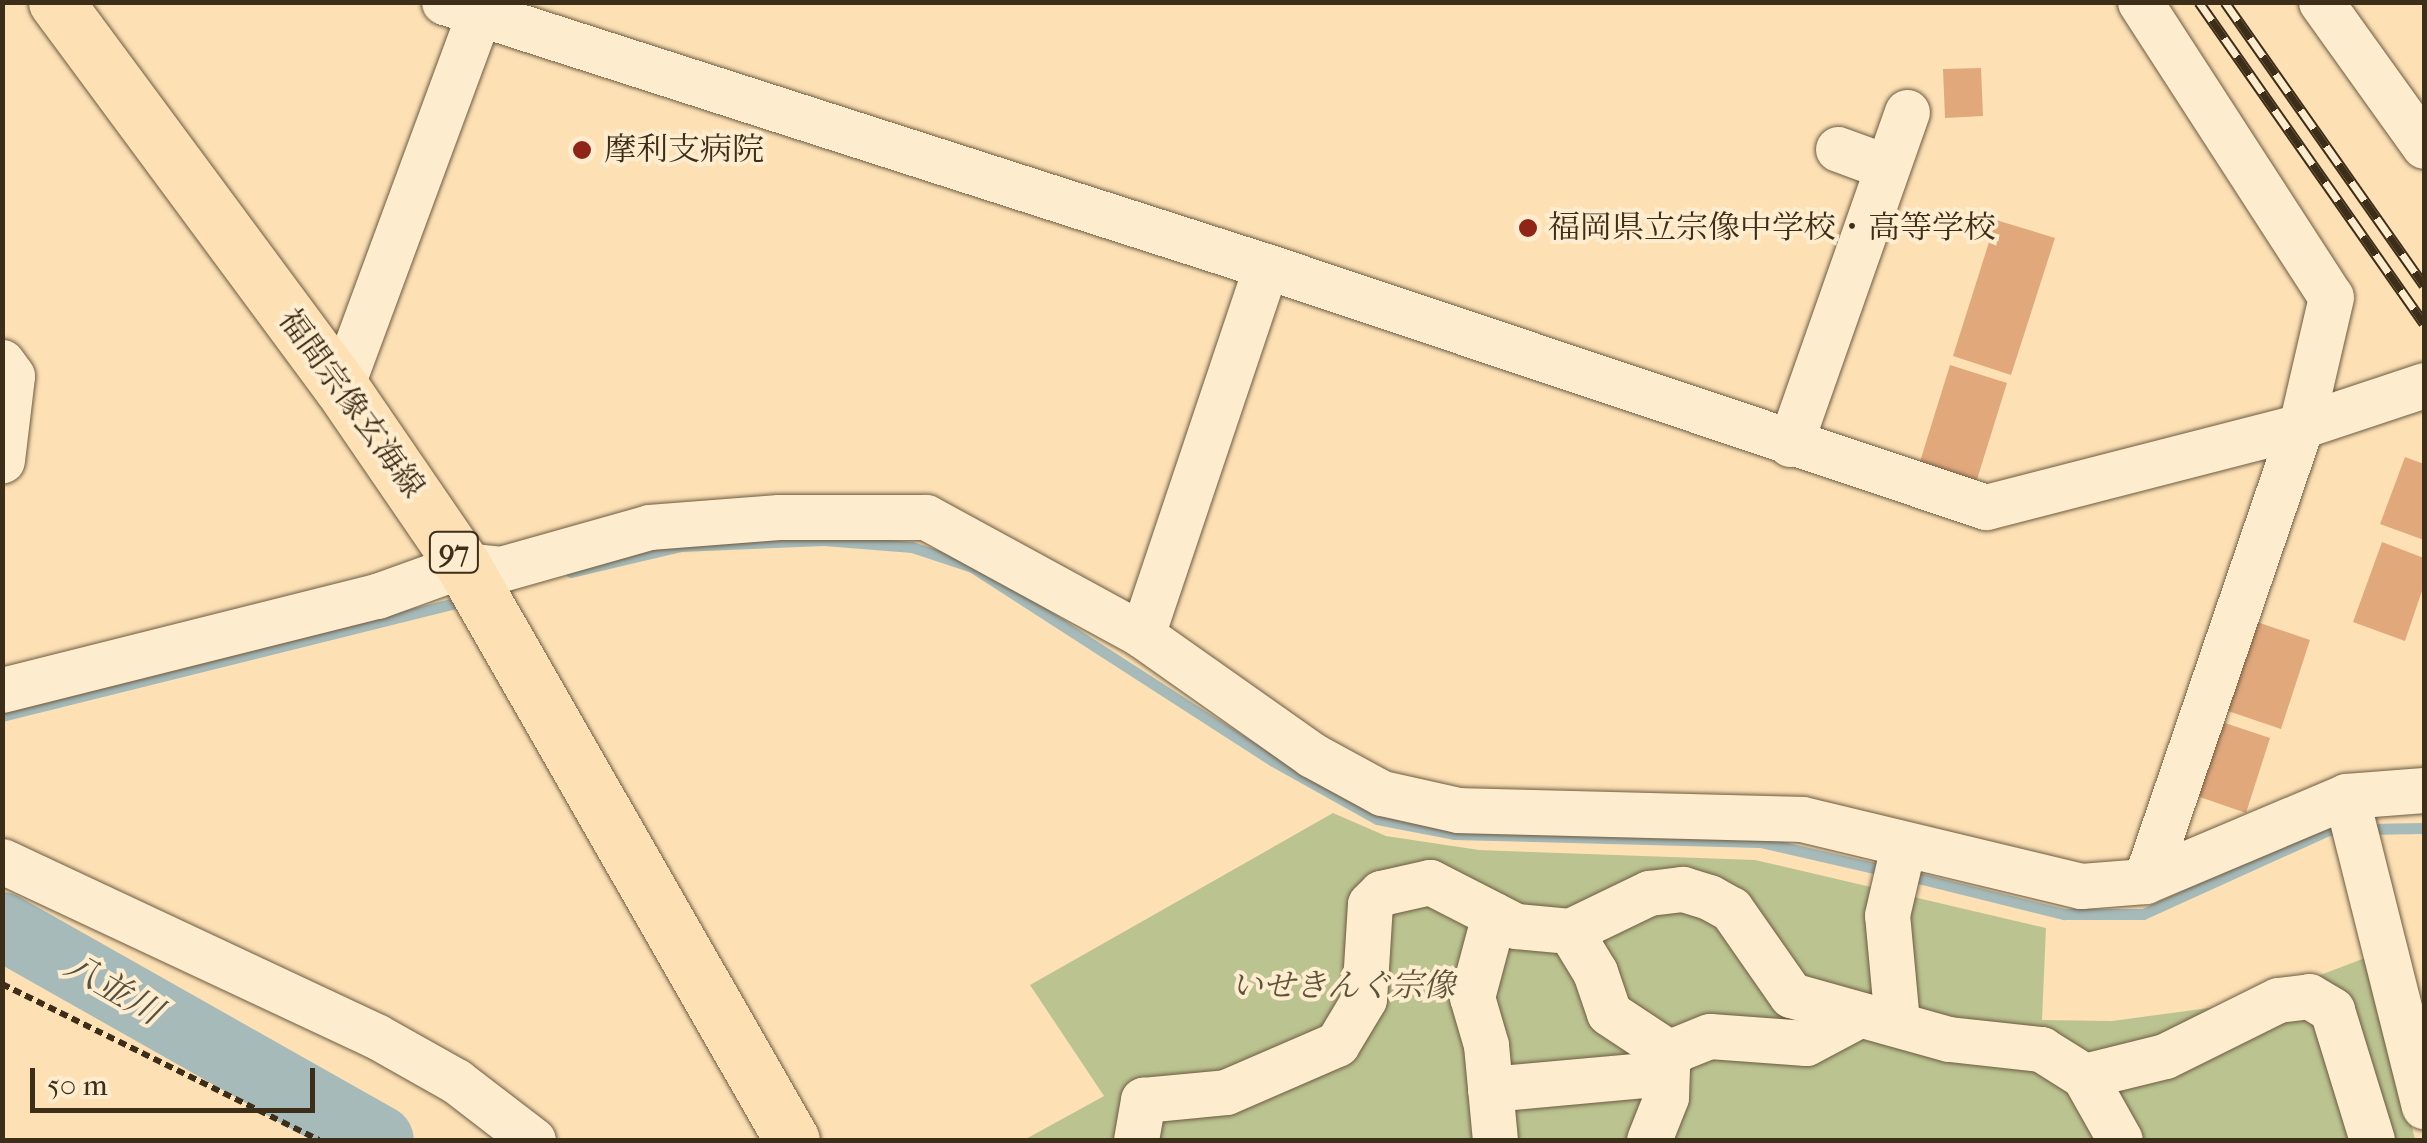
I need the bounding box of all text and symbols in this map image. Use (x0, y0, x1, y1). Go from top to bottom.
place label: 摩利支病院 (604, 131, 764, 169)
marker: 摩利支病院 (569, 137, 595, 163)
place label: 福岡県立宗像中学校・高等学校 (1548, 209, 1996, 247)
marker: 福岡県立宗像中学校・高等学校 (1517, 217, 1539, 239)
street label: 福間宗像玄海線 (270, 302, 432, 506)
road number: 97 (426, 527, 482, 577)
water label: 八並川 (57, 945, 169, 1033)
park label: いせきんぐ宗像 (1231, 967, 1455, 1005)
scale bar (35, 1048, 320, 1110)
text: 50 m (47, 1068, 108, 1103)

